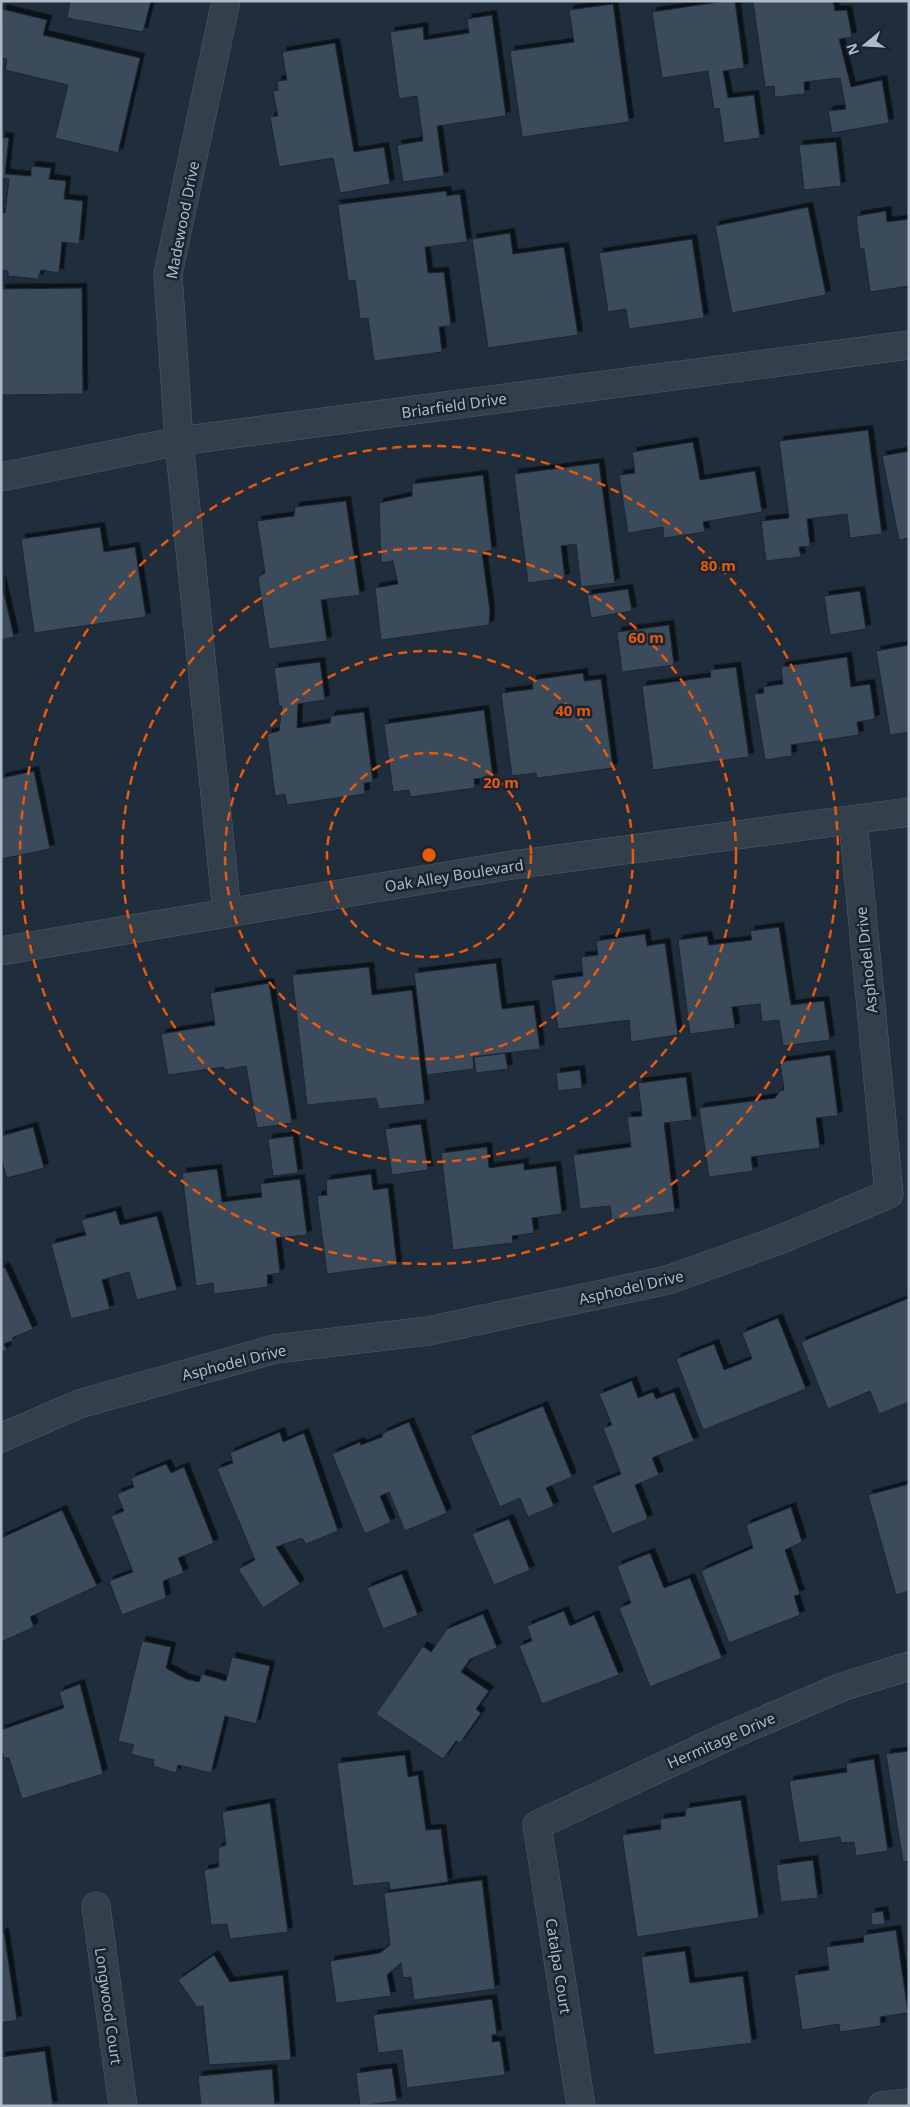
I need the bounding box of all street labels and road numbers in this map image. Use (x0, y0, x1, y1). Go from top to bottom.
street label: Madewood Drive (161, 159, 203, 281)
street label: Briarfield Drive (400, 388, 508, 422)
street label: Oak Alley Boulevard (383, 854, 525, 896)
street label: Asphodel Drive (850, 906, 882, 1014)
street label: Asphodel Drive (577, 1265, 685, 1309)
street label: Asphodel Drive (180, 1339, 288, 1385)
street label: Hermitage Drive (664, 1707, 778, 1773)
street label: Catalpa Court (542, 1917, 577, 2016)
street label: Longwood Court (91, 1946, 127, 2066)

